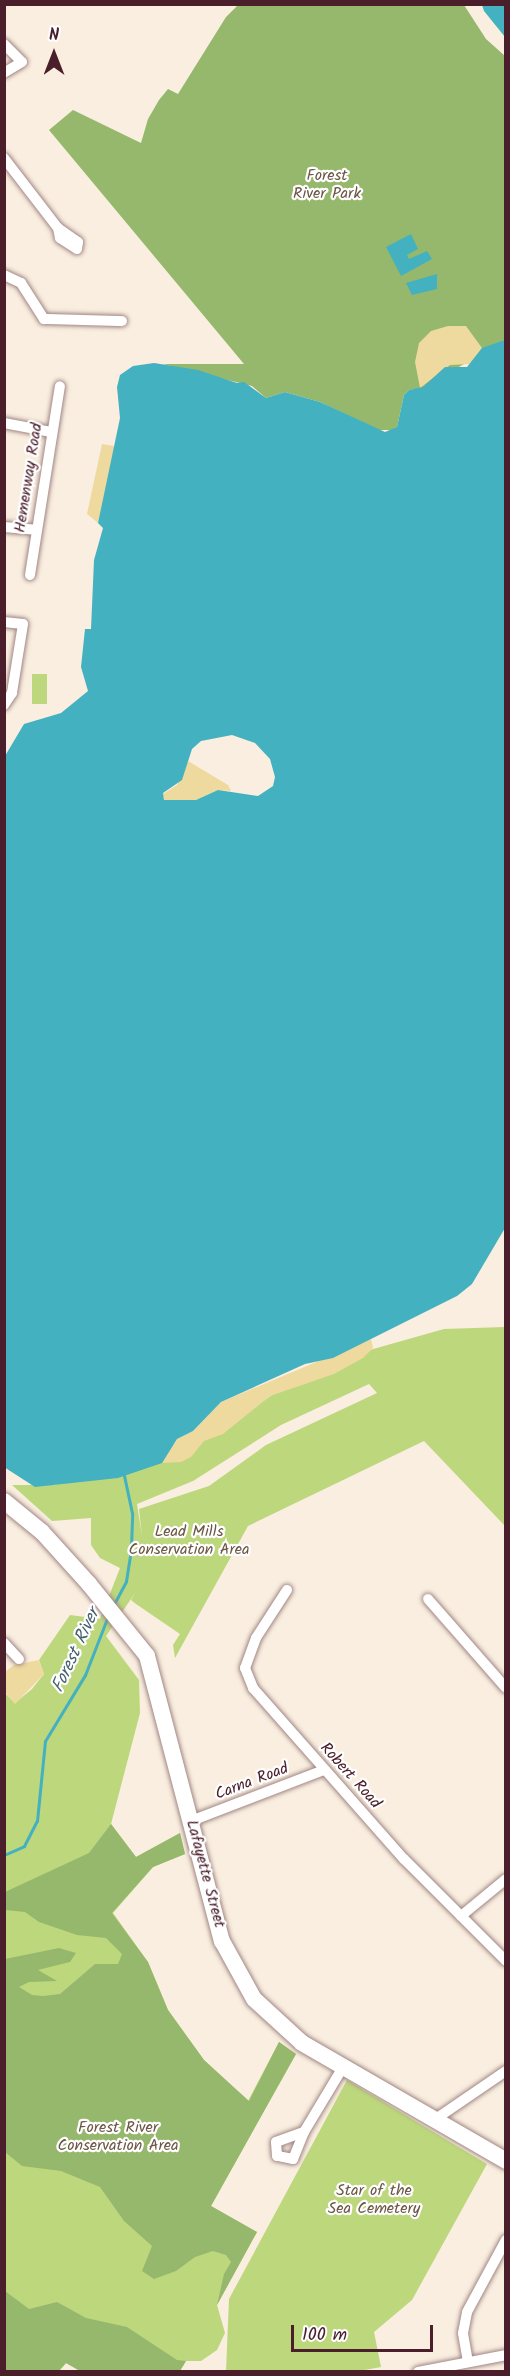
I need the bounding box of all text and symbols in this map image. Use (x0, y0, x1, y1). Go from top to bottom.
text: N (49, 23, 59, 48)
north arrow (24, 24, 84, 84)
park label: Forest River Park (293, 166, 361, 204)
street label: Hemenway Road (11, 422, 47, 534)
park label: Lead Mills Conservation Area (129, 1522, 249, 1560)
water label: Forest River (48, 1606, 106, 1696)
street label: Robert Road (315, 1739, 385, 1813)
street label: Carna Road (213, 1759, 291, 1805)
street label: Lafayette Street (181, 1818, 229, 1930)
park label: Forest River Conservation Area (58, 2118, 178, 2156)
park label: Star of the Sea Cemetery (328, 2181, 420, 2219)
scale bar (294, 2313, 436, 2351)
text: 100 m (302, 2321, 347, 2350)

